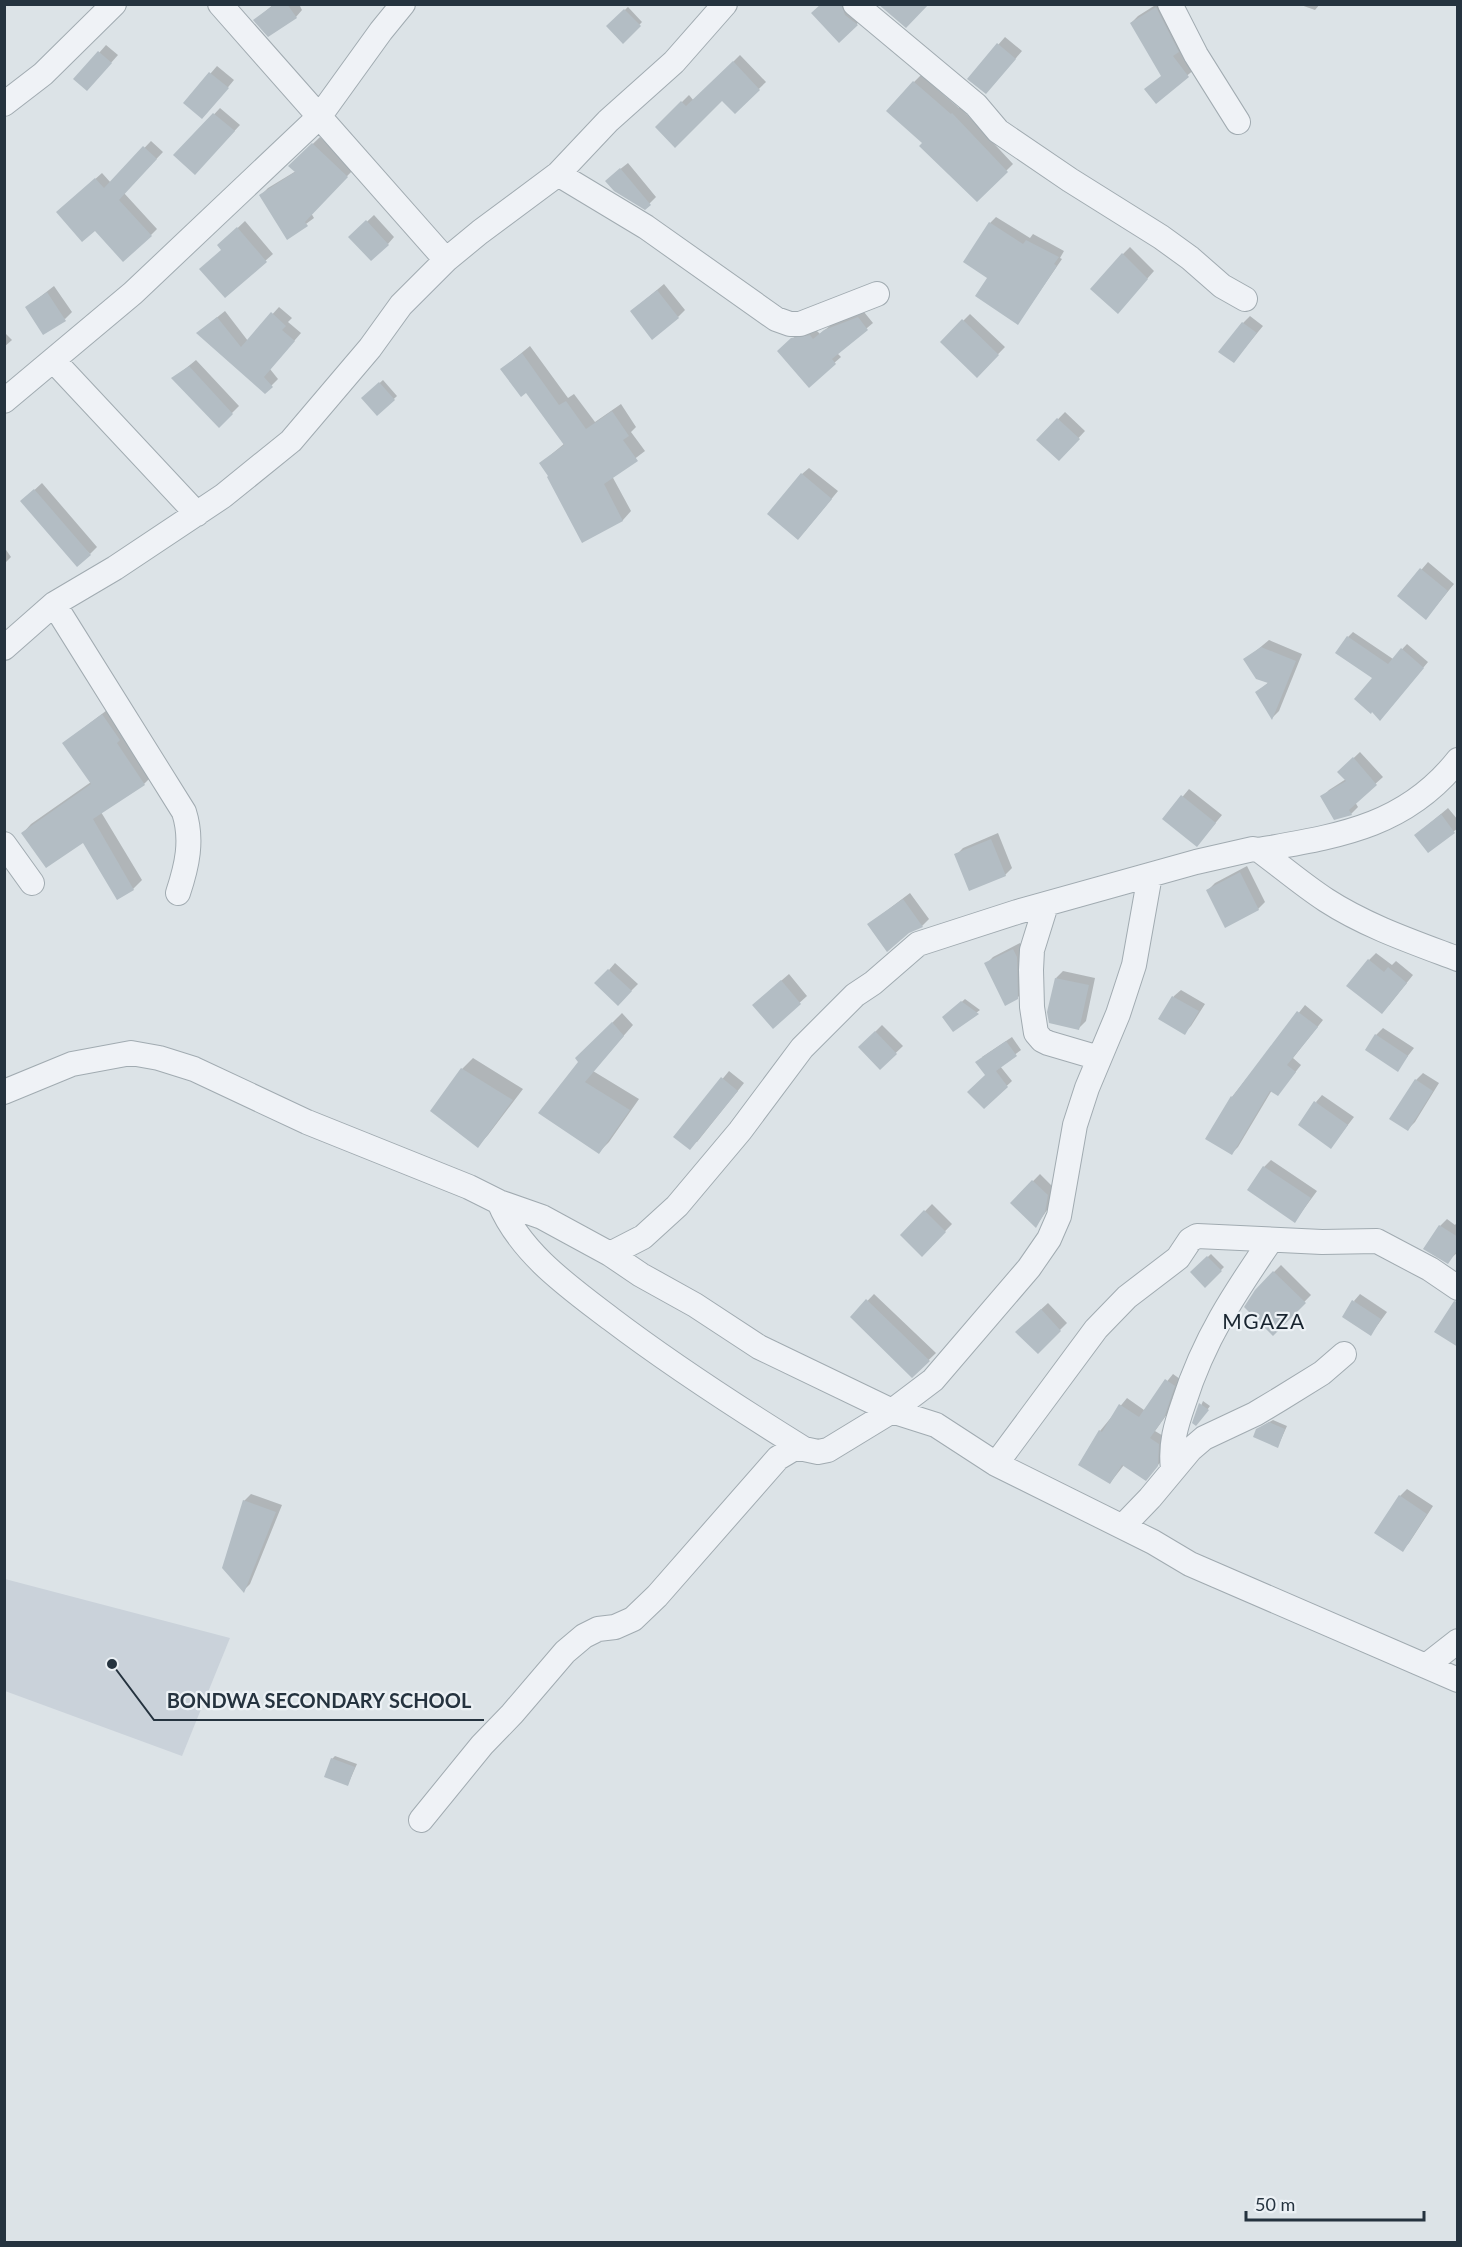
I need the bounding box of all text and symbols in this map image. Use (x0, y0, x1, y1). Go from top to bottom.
district label: MGAZA (1222, 1308, 1306, 1333)
callout: BONDWA SECONDARY SCHOOL (154, 1682, 484, 1720)
text: BONDWA SECONDARY SCHOOL (167, 1688, 472, 1712)
scale bar (1246, 2184, 1424, 2222)
text: 50 m (1255, 2193, 1295, 2215)

